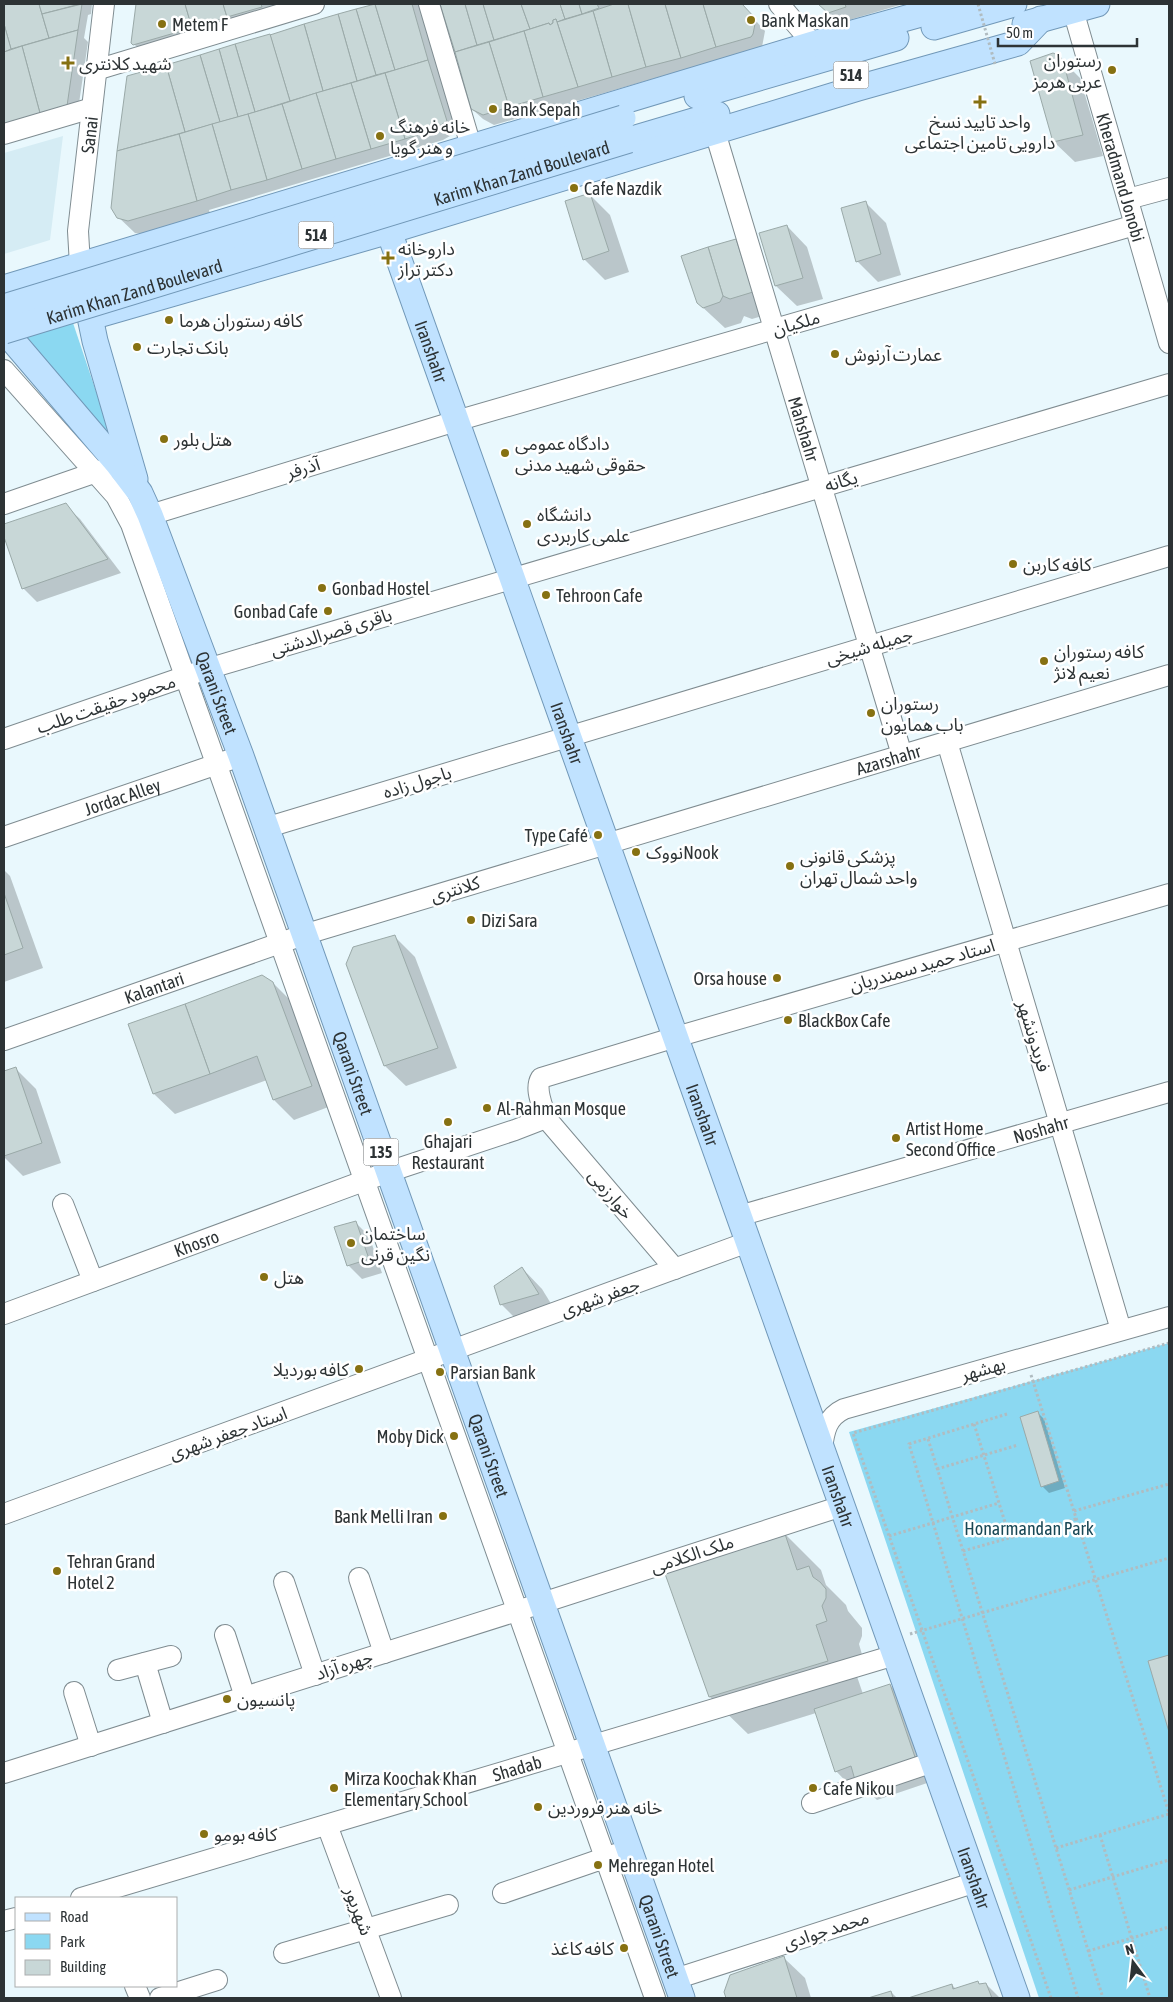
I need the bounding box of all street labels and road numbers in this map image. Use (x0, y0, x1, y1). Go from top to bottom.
road number: 514 (834, 62, 868, 88)
street label: Kheradmand Jonobi (1093, 110, 1150, 244)
street label: Sanai (76, 115, 102, 154)
street label: Karim Khan Zand Boulevard (431, 136, 612, 210)
road number: 514 (298, 222, 334, 248)
street label: Karim Khan Zand Boulevard (44, 254, 225, 328)
street label: ملکیان (770, 306, 822, 341)
street label: Iranshahr (411, 318, 453, 386)
street label: Mahshahr (784, 394, 824, 465)
street label: آذرفر (283, 453, 323, 484)
street label: یگانه (822, 466, 860, 496)
street label: باقری قصرالدشتی (268, 604, 395, 661)
street label: جمیله شیخی (823, 623, 915, 670)
street label: Qarani Street (192, 648, 242, 737)
street label: محمود حقیقت طلب (34, 670, 178, 739)
street label: Iranshahr (547, 699, 588, 767)
street label: Azarshahr (853, 739, 924, 779)
street label: باجول زاده (380, 762, 454, 803)
street label: Jordac Alley (81, 774, 163, 819)
street label: کلانتری (428, 871, 483, 907)
street label: استاد حمید سمندریان (847, 934, 997, 997)
street label: Kalantari (121, 967, 187, 1007)
street label: فریدونشهر (1012, 997, 1055, 1075)
street label: Qarani Street (329, 1028, 378, 1117)
street label: Iranshahr (682, 1081, 724, 1149)
street label: Noshahr (1011, 1111, 1071, 1147)
road number: 135 (364, 1138, 398, 1166)
street label: خوارزمی (583, 1165, 638, 1224)
street label: Khosro (171, 1225, 222, 1261)
street label: جعفر شهری (558, 1273, 643, 1322)
street label: بهشهر (957, 1353, 1008, 1387)
street label: استاد جعفر شهری (166, 1402, 290, 1465)
street label: Qarani Street (465, 1411, 514, 1500)
street label: Iranshahr (818, 1462, 859, 1531)
street label: ملک الکلامی (648, 1531, 737, 1578)
street label: چهره آزاد (313, 1646, 376, 1685)
street label: Shadab (490, 1751, 544, 1785)
street label: Iranshahr (954, 1844, 995, 1912)
street label: شهریور (339, 1883, 377, 1939)
street label: Qarani Street (636, 1892, 684, 1981)
street label: محمد جوادی (780, 1906, 872, 1955)

